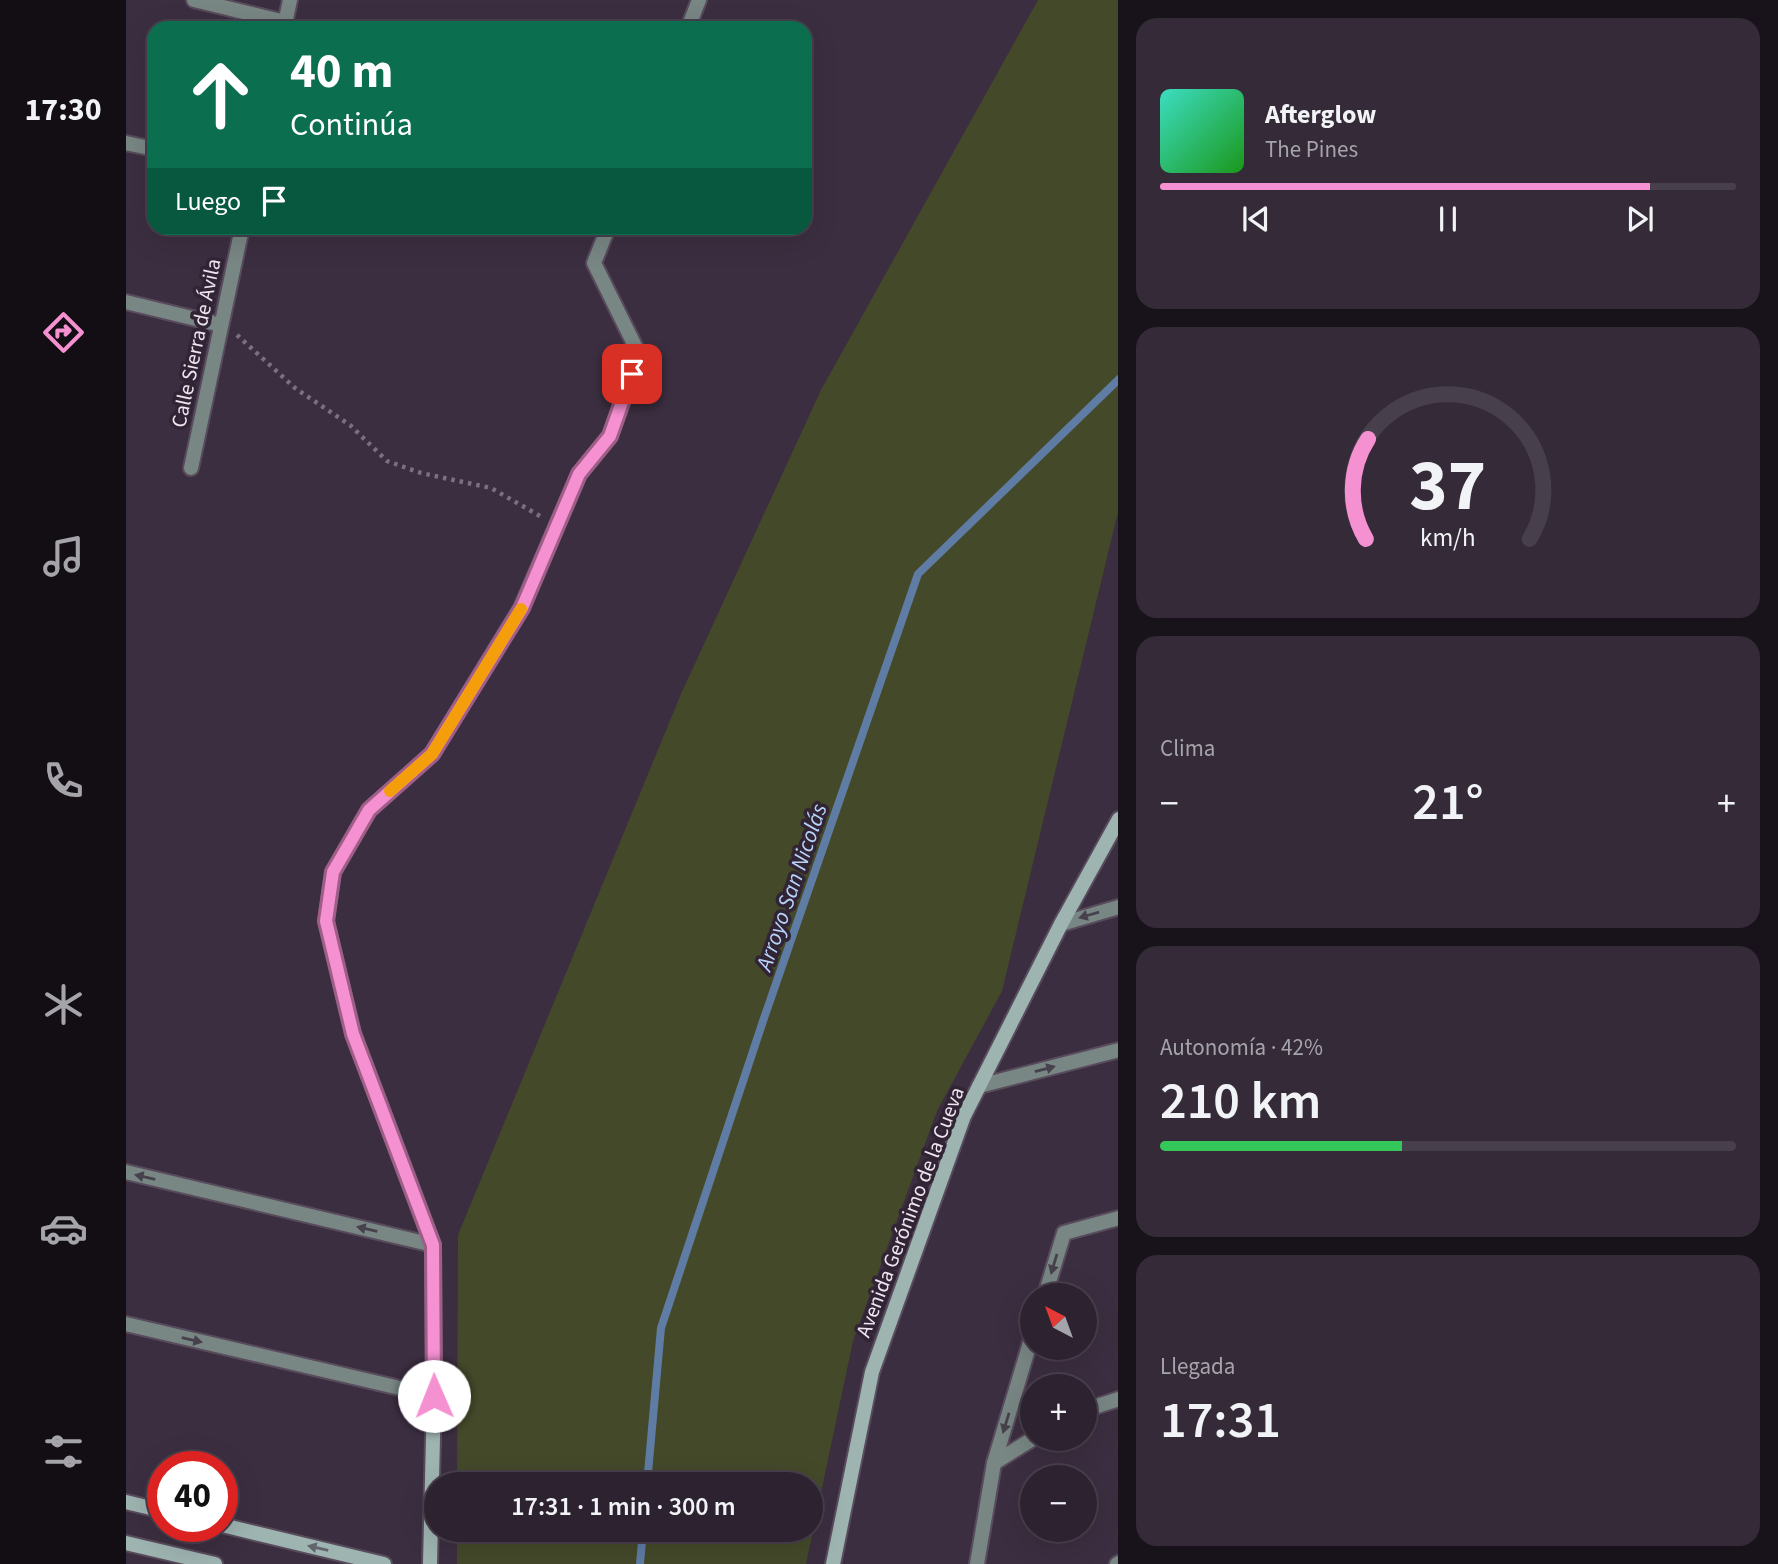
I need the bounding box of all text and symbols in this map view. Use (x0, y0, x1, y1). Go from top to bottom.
text: 40 m (290, 37, 394, 107)
icon: ahead (175, 49, 266, 140)
text: 17:30 (24, 87, 102, 133)
text: Afterglow (1265, 96, 1376, 133)
text: Continúa (290, 102, 413, 148)
text: The Pines (1265, 133, 1358, 166)
icon: arrive (255, 182, 293, 220)
text: Luego (175, 183, 241, 220)
icon: previous (1237, 200, 1275, 238)
icon: pause (1429, 200, 1467, 238)
icon: next (1621, 200, 1659, 238)
street label: Calle Sierra de Ávila (163, 256, 229, 430)
icon: directions (39, 308, 88, 357)
pin (602, 344, 662, 404)
icon: arrive (613, 355, 651, 393)
text: 37 (1410, 434, 1486, 538)
text: km/h (1420, 520, 1476, 556)
icon: music (39, 532, 88, 581)
text: Clima (1160, 732, 1215, 765)
icon: phone (39, 756, 88, 805)
text: 21° (1412, 766, 1484, 840)
text: − (1160, 777, 1179, 831)
text: + (1717, 777, 1736, 831)
water label: Arroyo San Nicolás (747, 799, 836, 977)
one-way arrow (1079, 911, 1100, 921)
icon: climate (39, 980, 88, 1029)
text: Autonomía · 42% (1160, 1031, 1323, 1064)
one-way arrow (1035, 1063, 1057, 1074)
text: 210 km (1160, 1065, 1321, 1139)
street label: Avenida Gerónimo de la Cueva (848, 1082, 972, 1342)
one-way arrow (134, 1171, 156, 1182)
icon: car (39, 1204, 88, 1253)
one-way arrow (356, 1223, 378, 1234)
one-way arrow (1049, 1254, 1059, 1275)
north arrow (1020, 1283, 1097, 1360)
map controls (1020, 1283, 1097, 1542)
one-way arrow (182, 1334, 204, 1345)
text: Llegada (1160, 1350, 1235, 1383)
position arrow (397, 1359, 471, 1433)
button: + (1020, 1374, 1097, 1451)
text: 17:31 (1160, 1384, 1281, 1458)
one-way arrow (1001, 1413, 1011, 1434)
icon: filters (39, 1427, 88, 1476)
speed limit sign: 40 (147, 1451, 238, 1542)
button: − (1020, 1465, 1097, 1542)
text: 17:31 · 1 min · 300 m (511, 1488, 736, 1525)
one-way arrow (307, 1542, 329, 1553)

